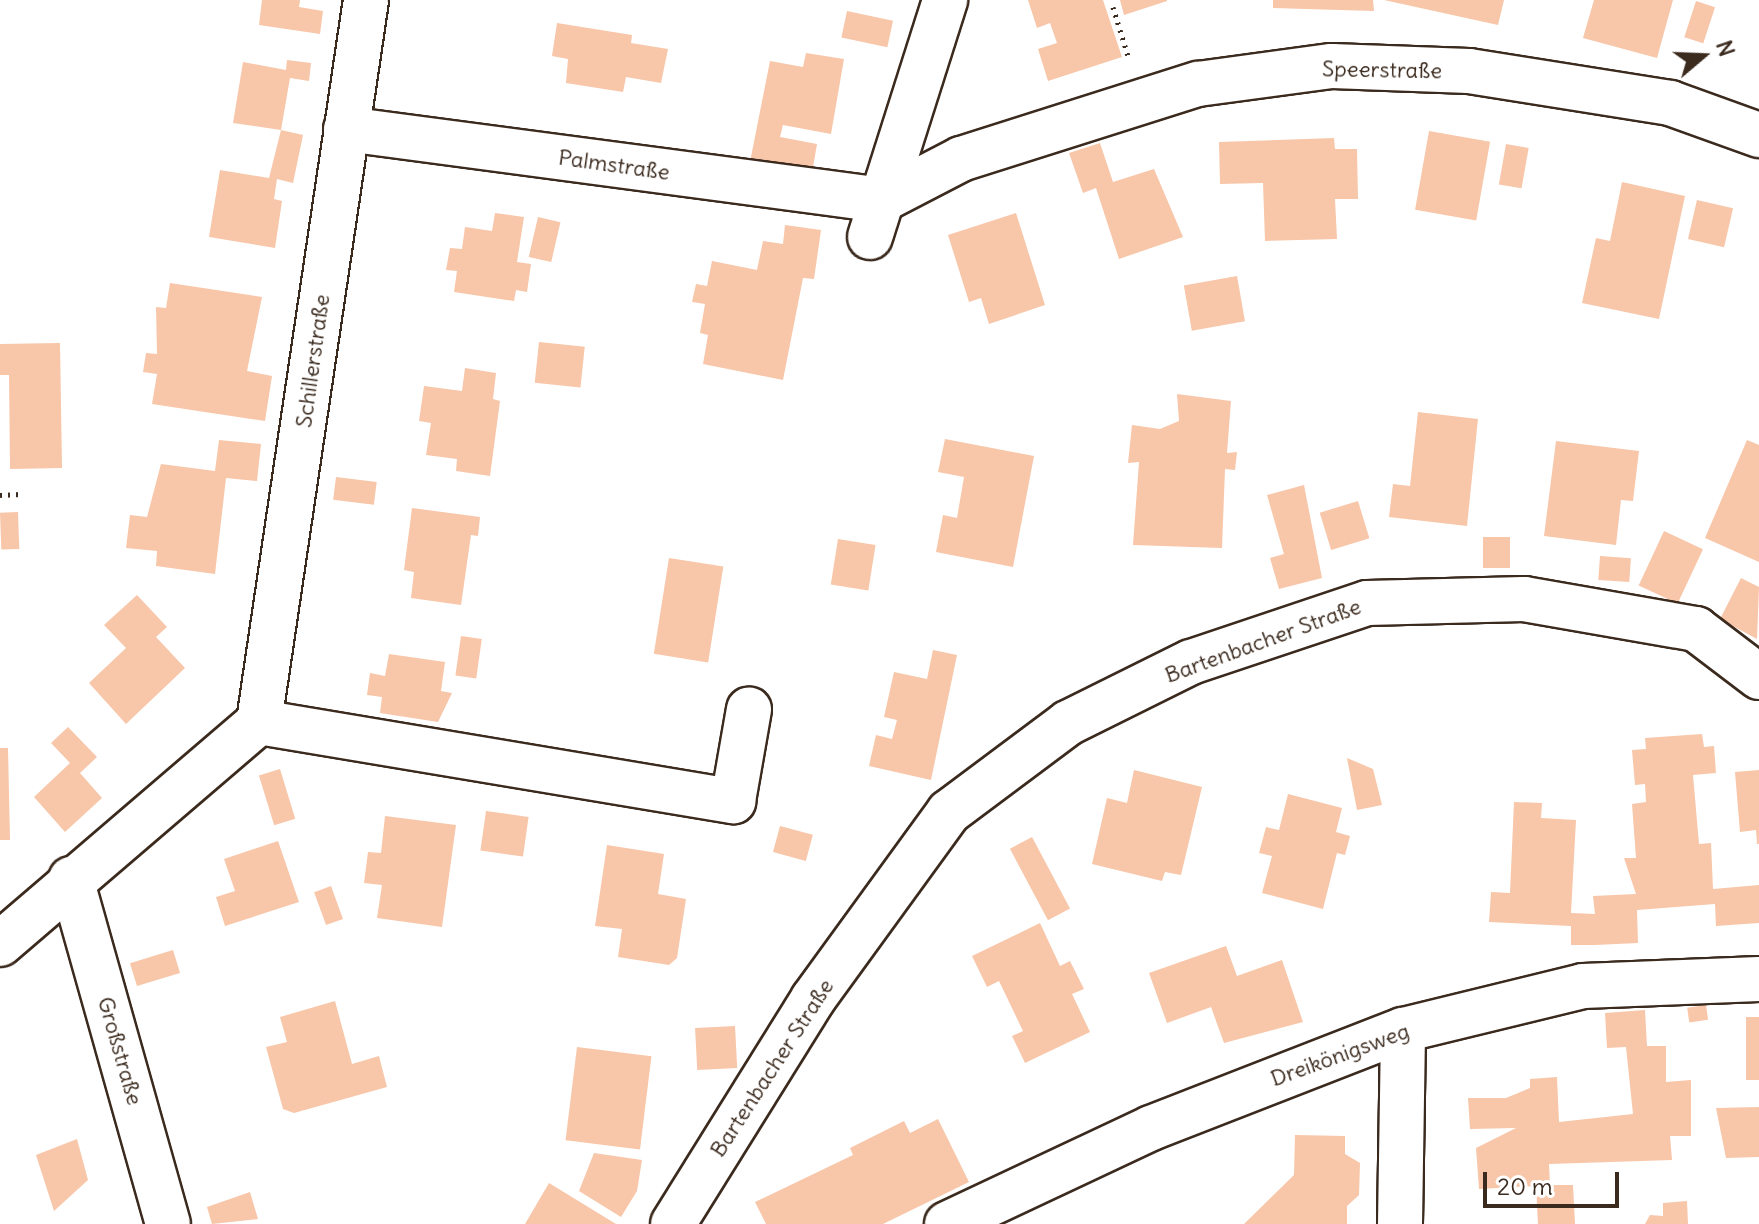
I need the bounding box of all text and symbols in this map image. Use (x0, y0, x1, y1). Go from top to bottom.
north arrow (1663, 16, 1743, 96)
text: N (1710, 36, 1741, 60)
street label: Speerstraße (1322, 56, 1442, 84)
street label: Palmstraße (557, 144, 671, 186)
street label: Schillerstraße (291, 293, 335, 429)
street label: Bartenbacher Straße (1161, 593, 1365, 689)
street label: Bartenbacher Straße (705, 974, 839, 1162)
street label: Großstraße (92, 994, 148, 1108)
street label: Dreikönigsweg (1267, 1018, 1413, 1092)
scale bar (1487, 1156, 1623, 1206)
text: 20 m (1497, 1171, 1553, 1201)

